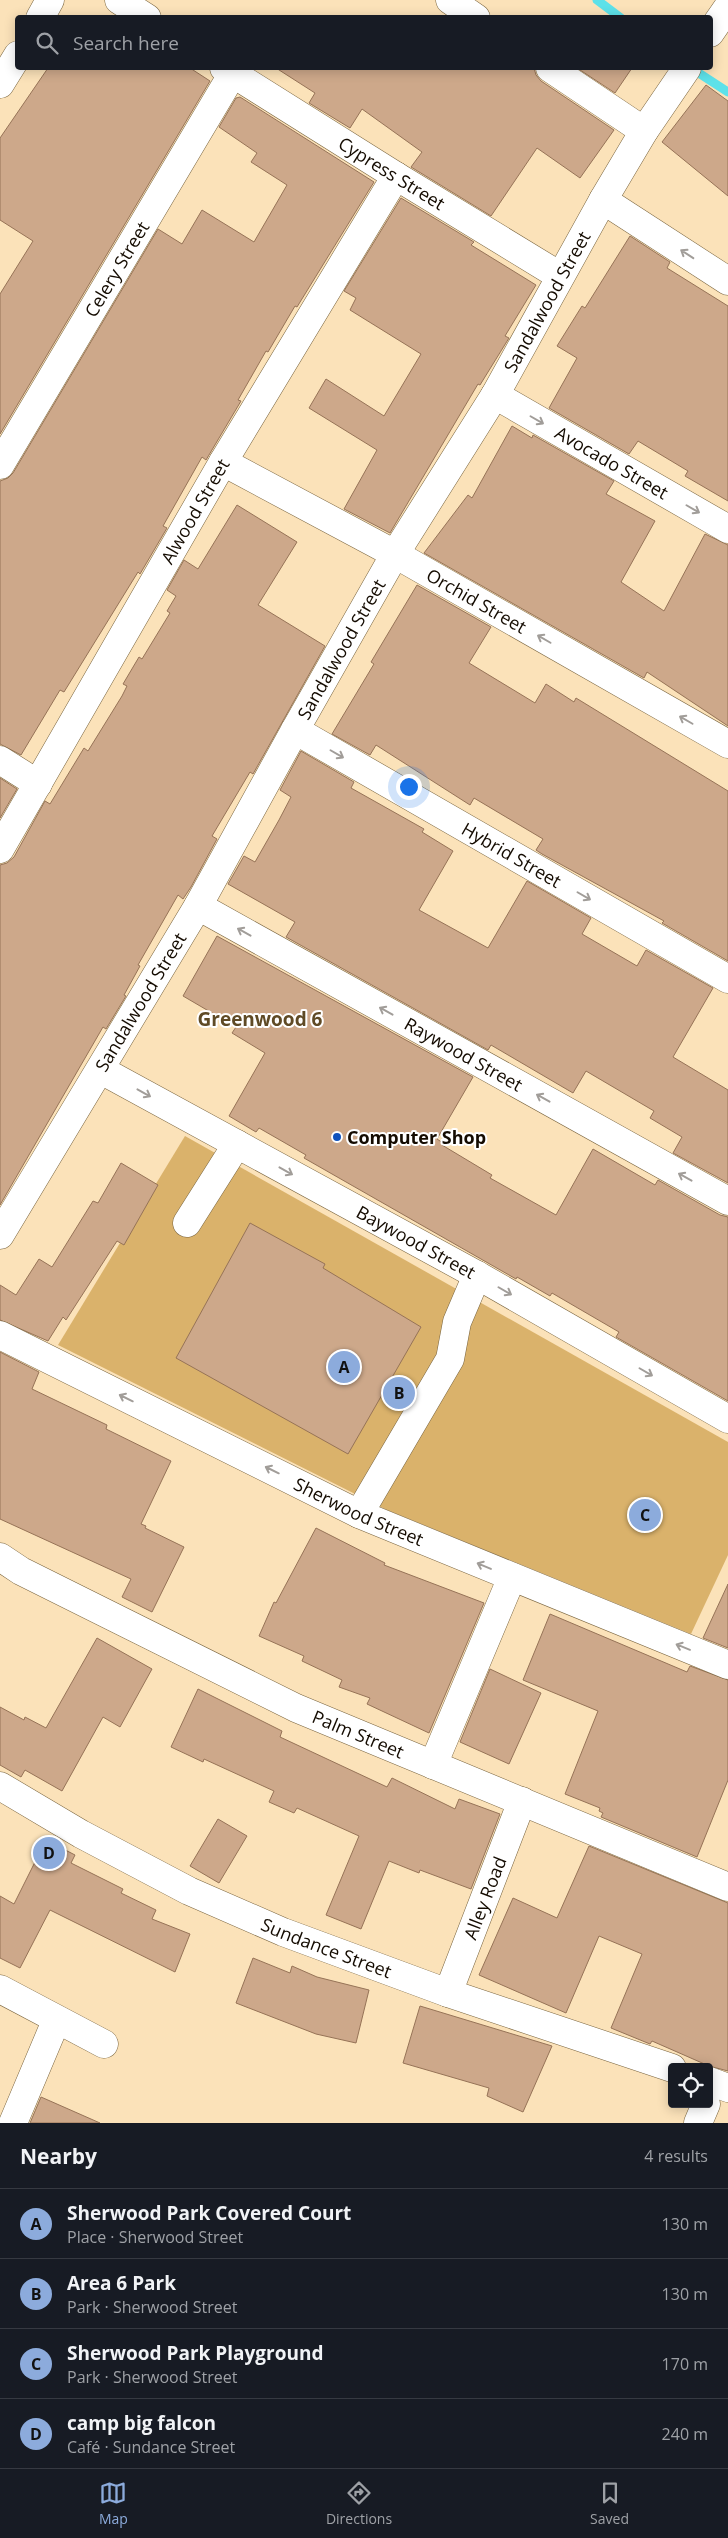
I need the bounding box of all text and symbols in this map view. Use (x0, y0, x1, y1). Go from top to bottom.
search box (15, 15, 713, 70)
icon: search (33, 29, 61, 57)
text: Search here (73, 30, 179, 56)
street label: Cypress Street (334, 131, 450, 215)
street label: Celery Street (79, 217, 154, 321)
street label: Sandalwood Street (498, 227, 596, 377)
one-way arrow (680, 249, 694, 260)
one-way arrow (530, 415, 544, 425)
street label: Avocado Street (551, 420, 673, 504)
street label: Alwood Street (155, 454, 234, 568)
one-way arrow (686, 505, 700, 515)
street label: Orchid Street (422, 562, 531, 639)
street label: Sandalwood Street (291, 574, 390, 724)
one-way arrow (538, 634, 552, 644)
one-way arrow (679, 714, 693, 724)
one-way arrow (330, 749, 344, 759)
your location (396, 774, 422, 800)
street label: Hybrid Street (458, 816, 566, 893)
one-way arrow (577, 891, 592, 901)
one-way arrow (238, 926, 252, 936)
street label: Sandalwood Street (89, 928, 191, 1076)
district label: Greenwood 6 (198, 1006, 323, 1032)
one-way arrow (379, 1006, 394, 1016)
street label: Raywood Street (400, 1011, 527, 1096)
one-way arrow (136, 1088, 151, 1098)
one-way arrow (537, 1093, 551, 1103)
place label: Computer Shop (347, 1125, 486, 1149)
marker: Computer Shop (331, 1131, 343, 1143)
one-way arrow (279, 1166, 294, 1176)
one-way arrow (679, 1172, 693, 1182)
street label: Baywood Street (352, 1200, 480, 1284)
one-way arrow (498, 1287, 512, 1297)
pin: A (328, 1348, 360, 1386)
one-way arrow (639, 1367, 654, 1377)
pin: B (383, 1374, 415, 1412)
one-way arrow (119, 1393, 134, 1403)
one-way arrow (265, 1465, 280, 1475)
street label: Sherwood Street (290, 1472, 427, 1551)
pin: C (629, 1496, 661, 1534)
one-way arrow (477, 1560, 492, 1570)
one-way arrow (676, 1642, 691, 1651)
street label: Palm Street (309, 1704, 408, 1764)
pin: D (33, 1834, 65, 1872)
street label: Alley Road (458, 1853, 512, 1943)
street label: Sundance Street (257, 1912, 395, 1983)
map controls (668, 2063, 713, 2108)
button: locate (668, 2063, 713, 2108)
text: Nearby (20, 2142, 97, 2170)
text: 4 results (644, 2145, 708, 2167)
text: Sherwood Park Covered Court (67, 2200, 351, 2226)
text: A (30, 2213, 42, 2235)
text: 130 m (662, 2213, 708, 2235)
text: Place · Sherwood Street (67, 2226, 243, 2248)
text: Area 6 Park (67, 2270, 176, 2296)
text: B (31, 2283, 41, 2305)
text: 130 m (662, 2283, 708, 2305)
text: Park · Sherwood Street (67, 2296, 237, 2318)
text: Sherwood Park Playground (67, 2340, 323, 2366)
text: C (31, 2353, 41, 2375)
text: 170 m (662, 2353, 708, 2375)
text: Park · Sherwood Street (67, 2366, 237, 2388)
text: camp big falcon (67, 2410, 216, 2436)
text: D (30, 2423, 42, 2445)
text: 240 m (662, 2423, 708, 2445)
text: Café · Sundance Street (67, 2436, 235, 2458)
tab: Map (99, 2479, 128, 2528)
tab: Directions (326, 2479, 392, 2528)
tab: Saved (590, 2479, 629, 2528)

